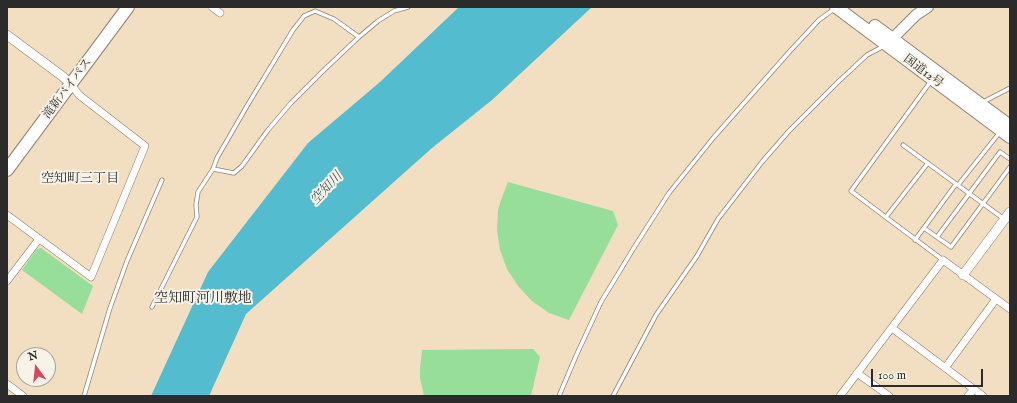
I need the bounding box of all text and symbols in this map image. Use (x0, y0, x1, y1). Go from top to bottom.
street label: 国道12号 (900, 52, 946, 92)
street label: 滝新バイパス (41, 56, 95, 122)
water label: 空知川 (308, 169, 346, 209)
district label: 空知町三丁目 (41, 171, 119, 187)
district label: 空知町河川敷地 (154, 291, 252, 307)
north arrow (16, 347, 56, 387)
text: N (27, 348, 40, 364)
scale bar (873, 361, 985, 387)
text: 100 m (878, 368, 906, 383)

